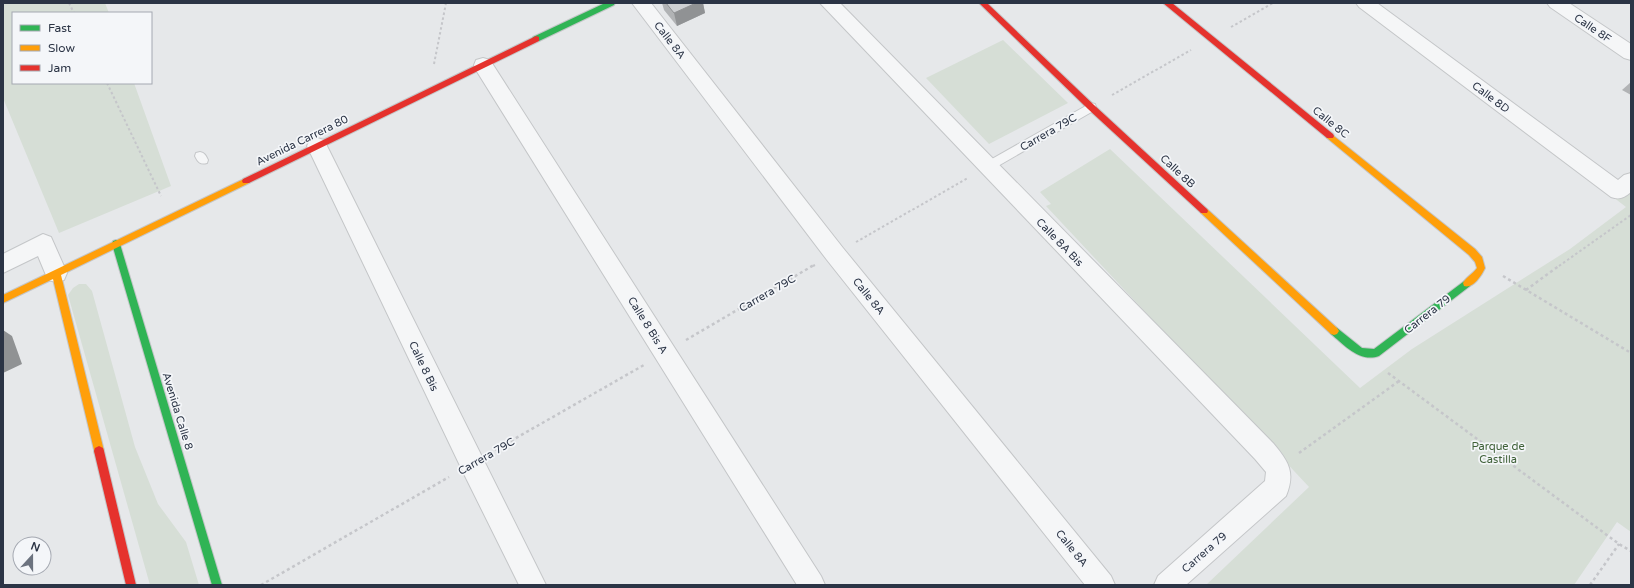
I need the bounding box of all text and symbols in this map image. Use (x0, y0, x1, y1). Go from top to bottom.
street label: Calle 8F (1572, 11, 1614, 46)
legend (12, 12, 152, 84)
street label: Calle 8A (651, 19, 688, 61)
text: Fast (48, 21, 72, 35)
text: Slow (48, 41, 75, 55)
text: Jam (48, 61, 71, 75)
street label: Calle 8D (1469, 79, 1512, 116)
street label: Calle 8C (1310, 104, 1352, 141)
street label: Carrera 79C (1018, 111, 1079, 154)
street label: Avenida Carrera 80 (254, 113, 350, 168)
street label: Calle 8B (1158, 152, 1198, 191)
street label: Calle 8A Bis (1033, 216, 1086, 269)
street label: Carrera 79C (737, 272, 798, 315)
street label: Calle 8A (850, 275, 887, 317)
street label: Carrera 79 (1401, 292, 1453, 337)
street label: Calle 8 Bis A (625, 294, 670, 356)
street label: Calle 8 Bis (406, 339, 441, 393)
street label: Avenida Calle 8 (160, 371, 196, 452)
street label: Carrera 79C (456, 435, 517, 478)
park label: Parque de Castilla (1471, 440, 1525, 466)
street label: Calle 8A (1053, 527, 1090, 569)
street label: Carrera 79 (1179, 529, 1230, 575)
north arrow (12, 536, 52, 576)
text: N (29, 539, 42, 555)

